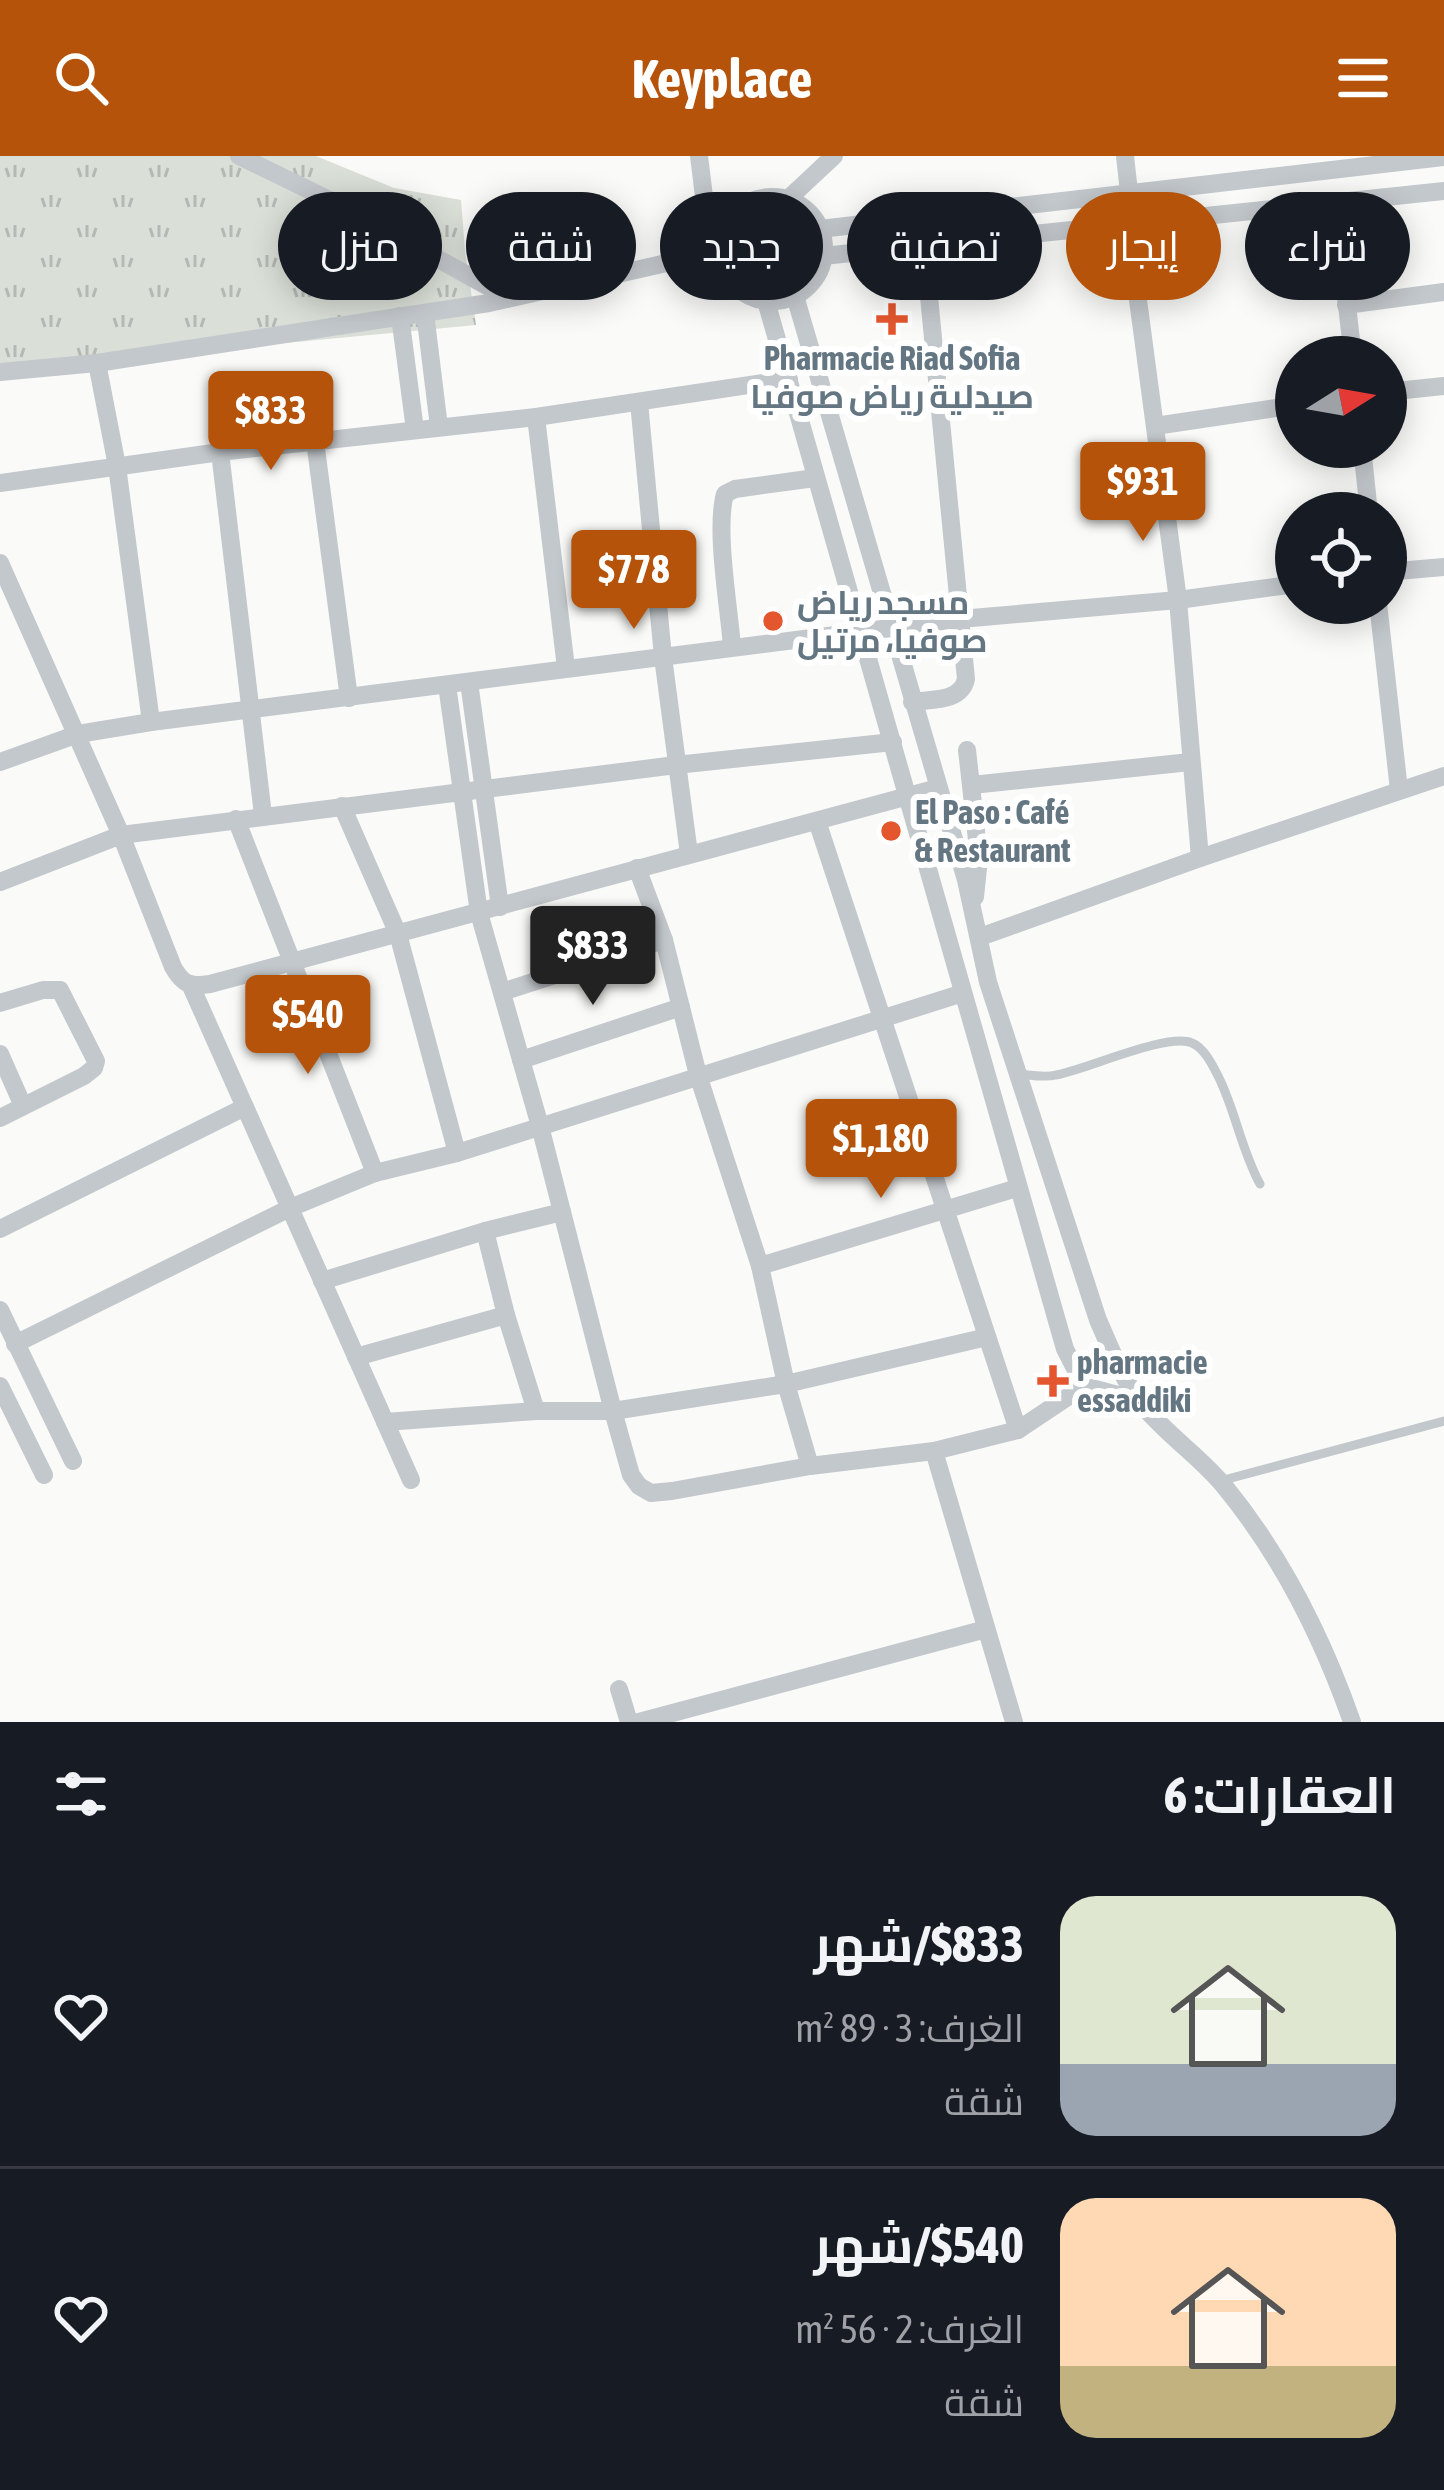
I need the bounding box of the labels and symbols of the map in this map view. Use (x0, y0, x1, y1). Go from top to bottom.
marker: Pharmacie Riad Sofia صيدلية رياض صوفيا (879, 306, 905, 332)
north arrow (1275, 336, 1407, 468)
place label: Pharmacie Riad Sofia صيدلية رياض صوفيا (750, 339, 1034, 416)
pin: $833 (200, 371, 342, 473)
pin: $931 (1072, 442, 1214, 544)
pin: $778 (563, 530, 705, 632)
place label: مسجد رياض صوفيا، مرتیل (797, 583, 988, 660)
marker: مسجد رياض صوفيا، مرتیل (760, 608, 786, 634)
place label: El Paso : Café & Restaurant (915, 793, 1071, 869)
marker: El Paso : Café & Restaurant (878, 818, 904, 844)
pin: $833 (522, 906, 664, 1008)
pin: $540 (237, 975, 379, 1077)
pin: $1,180 (783, 1099, 979, 1201)
place label: pharmacie essaddiki (1077, 1343, 1208, 1419)
marker: pharmacie essaddiki (1040, 1368, 1066, 1394)

